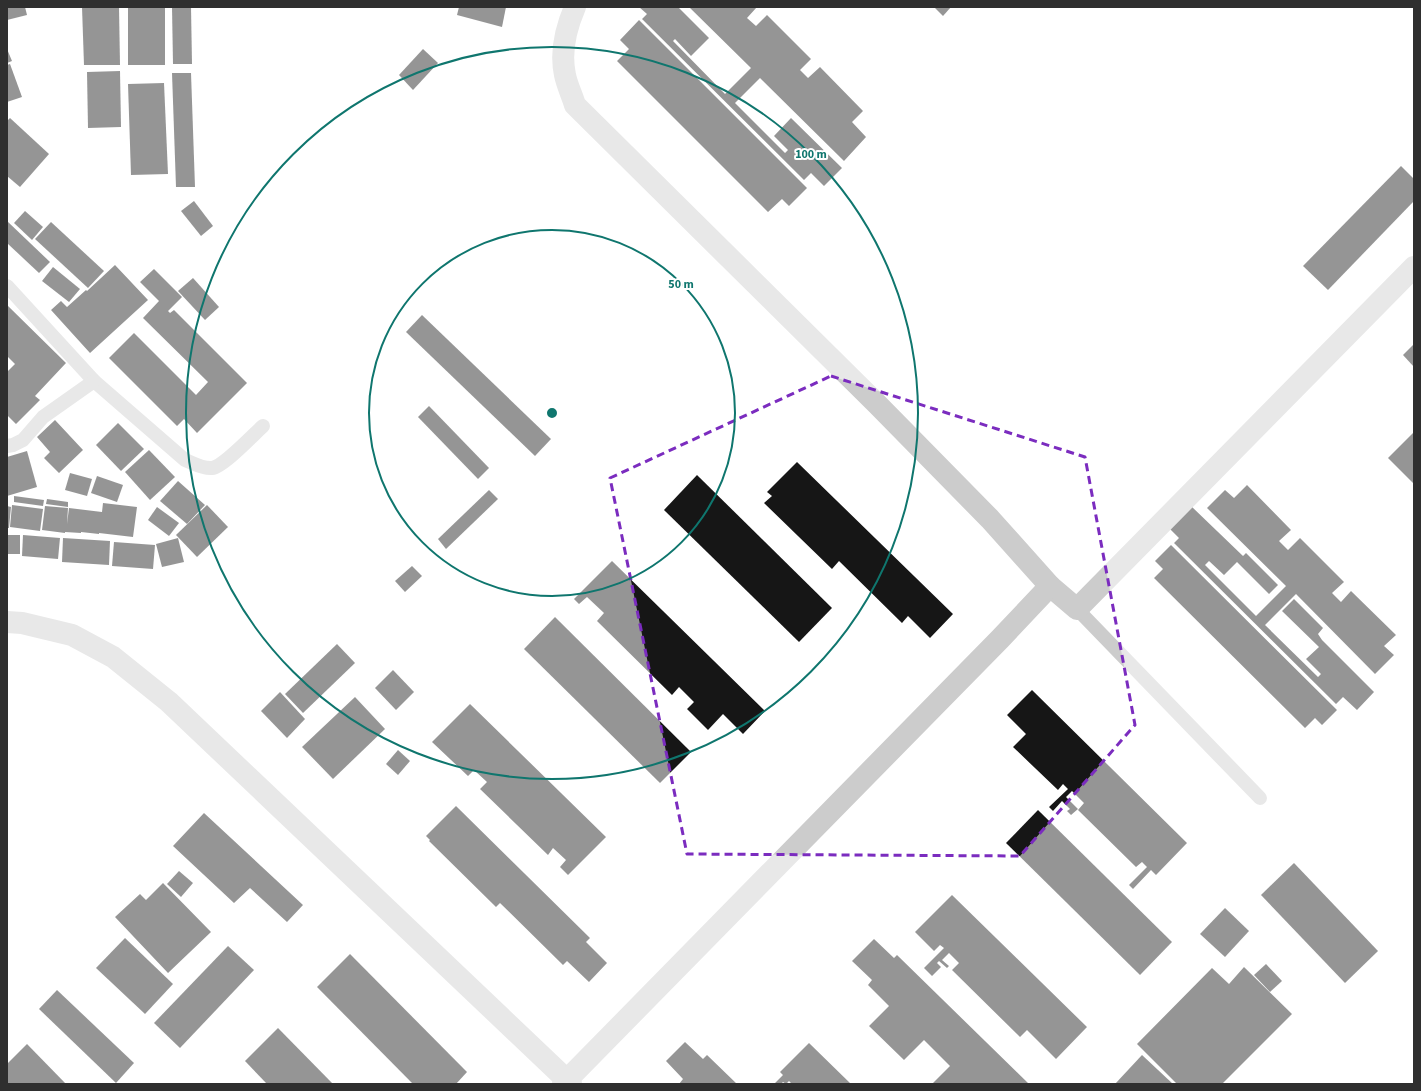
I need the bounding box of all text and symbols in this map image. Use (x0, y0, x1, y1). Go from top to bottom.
text: 100 m (795, 146, 827, 163)
text: 50 m (668, 276, 694, 293)
centre of rings (545, 406, 559, 420)

